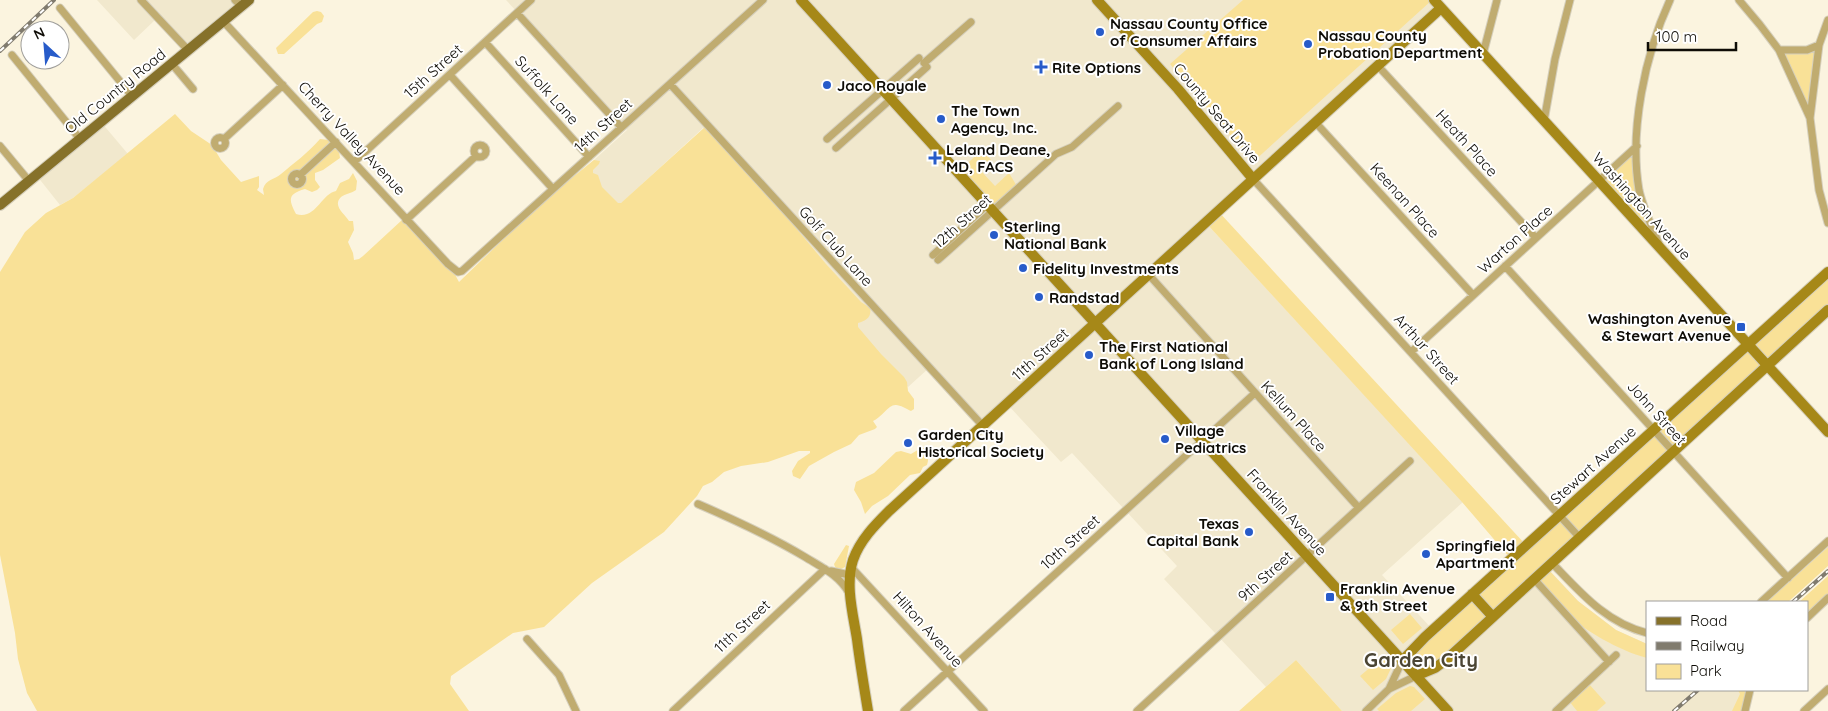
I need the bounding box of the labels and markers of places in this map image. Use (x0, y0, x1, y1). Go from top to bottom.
place label: Nassau County Office of Consumer Affairs (1110, 14, 1268, 50)
marker: Nassau County Office of Consumer Affairs (1094, 26, 1106, 38)
place label: Nassau County Probation Department (1318, 26, 1483, 62)
marker: Nassau County Probation Department (1302, 38, 1314, 50)
place label: Rite Options (1052, 58, 1141, 77)
marker: Rite Options (1034, 60, 1048, 74)
place label: Jaco Royale (837, 76, 927, 95)
marker: Jaco Royale (821, 79, 833, 91)
place label: The Town Agency, Inc. (951, 101, 1037, 137)
marker: The Town Agency, Inc. (935, 113, 947, 125)
place label: Leland Deane, MD, FACS (946, 140, 1050, 176)
marker: Leland Deane, MD, FACS (928, 151, 942, 165)
place label: Sterling National Bank (1004, 217, 1107, 253)
marker: Sterling National Bank (988, 229, 1000, 241)
place label: Fidelity Investments (1033, 259, 1179, 278)
marker: Fidelity Investments (1017, 262, 1029, 274)
place label: Randstad (1049, 288, 1119, 307)
marker: Randstad (1033, 291, 1045, 303)
place label: Washington Avenue & Stewart Avenue (1588, 309, 1731, 345)
marker: Washington Avenue & Stewart Avenue (1735, 321, 1747, 333)
place label: The First National Bank of Long Island (1099, 337, 1244, 373)
marker: The First National Bank of Long Island (1083, 349, 1095, 361)
place label: Village Pediatrics (1175, 421, 1246, 457)
place label: Garden City Historical Society (918, 425, 1044, 461)
marker: Village Pediatrics (1159, 433, 1171, 445)
marker: Garden City Historical Society (902, 437, 914, 449)
place label: Texas Capital Bank (1147, 514, 1239, 550)
marker: Texas Capital Bank (1243, 526, 1255, 538)
place label: Springfield Apartment (1436, 536, 1515, 572)
marker: Springfield Apartment (1420, 548, 1432, 560)
place label: Franklin Avenue & 9th Street (1340, 579, 1455, 615)
marker: Franklin Avenue & 9th Street (1324, 591, 1336, 603)

